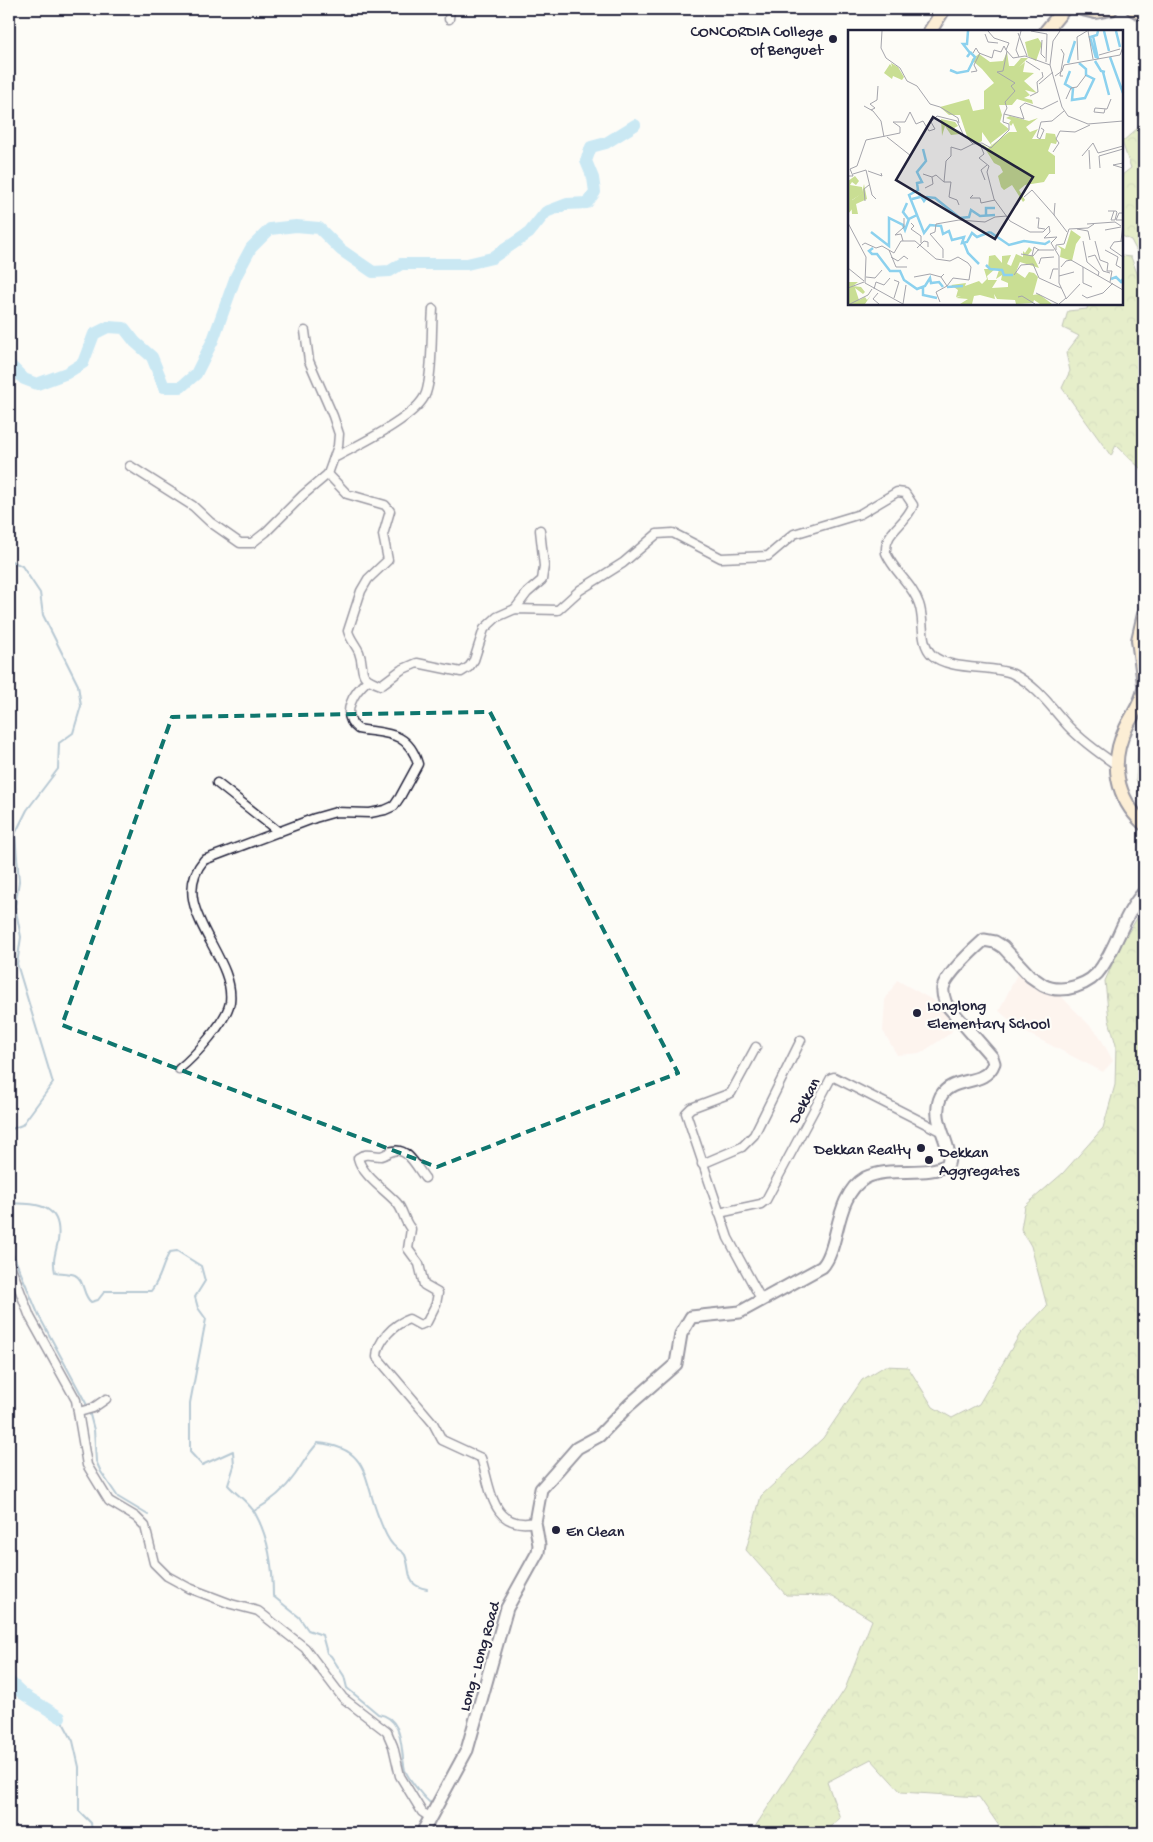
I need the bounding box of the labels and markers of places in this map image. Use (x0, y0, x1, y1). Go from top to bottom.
place label: CONCORDIA College of Benguet (690, 24, 824, 61)
marker: CONCORDIA College of Benguet (827, 33, 839, 45)
place label: Longlong Elementary School (927, 998, 1050, 1035)
marker: Longlong Elementary School (911, 1007, 923, 1019)
place label: Dekkan Realty (813, 1142, 911, 1161)
marker: Dekkan Realty (915, 1142, 927, 1154)
place label: Dekkan Aggregates (938, 1145, 1020, 1182)
marker: Dekkan Aggregates (923, 1154, 935, 1166)
marker: En Clean (550, 1524, 562, 1536)
place label: En Clean (566, 1524, 625, 1543)

